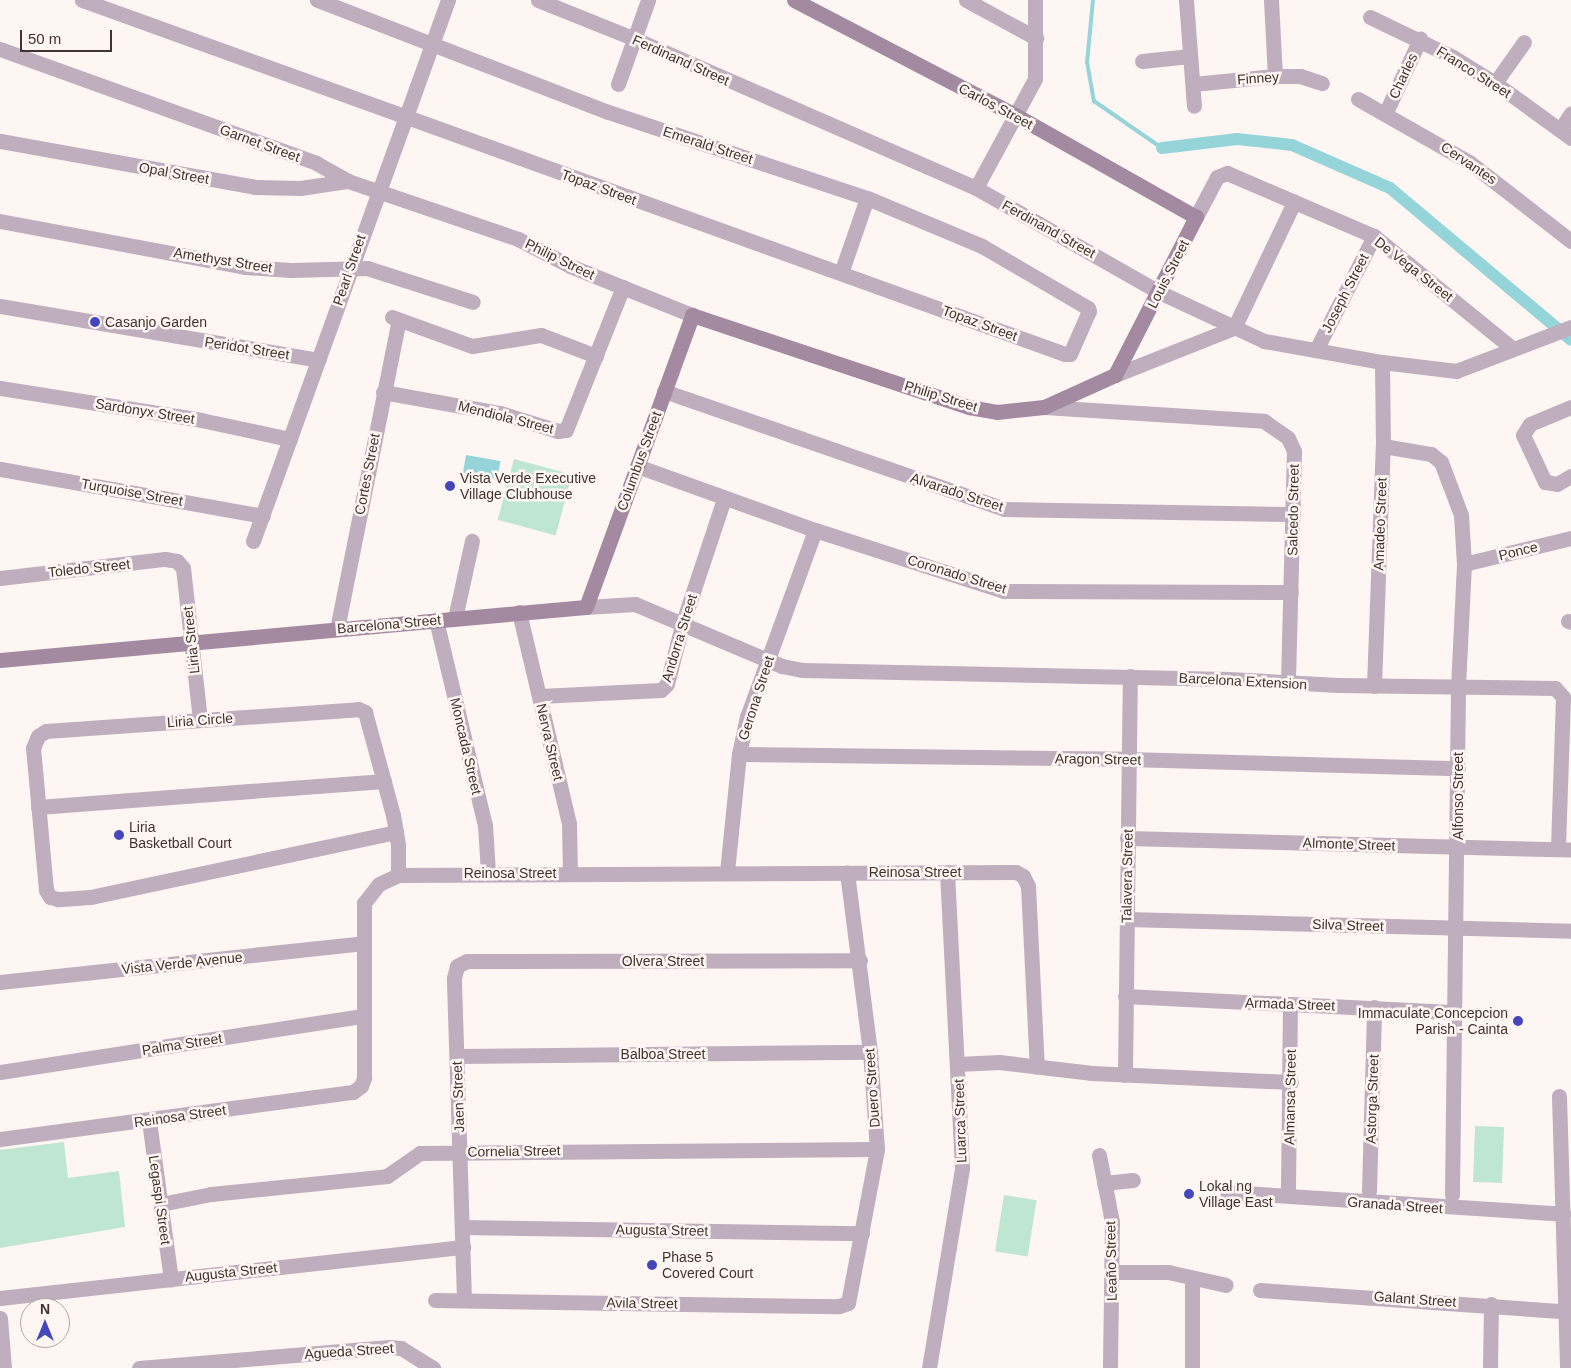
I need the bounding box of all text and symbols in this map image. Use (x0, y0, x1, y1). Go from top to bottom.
scale bar (22, 20, 115, 52)
text: 50 m (28, 30, 61, 47)
street label: Ferdinand Street (630, 31, 732, 89)
street label: Franco Street (1434, 42, 1514, 102)
street label: Charles (1385, 51, 1421, 101)
street label: Finney (1236, 68, 1280, 88)
street label: Carlos Street (956, 79, 1036, 133)
street label: Garnet Street (218, 121, 302, 165)
street label: Emerald Street (661, 123, 755, 167)
street label: Cervantes (1438, 138, 1500, 188)
street label: Opal Street (138, 159, 210, 187)
street label: Topaz Street (559, 166, 639, 208)
street label: Ferdinand Street (999, 196, 1099, 262)
street label: Pearl Street (329, 232, 369, 308)
street label: De Vega Street (1371, 233, 1457, 305)
street label: Philip Street (522, 235, 598, 283)
street label: Louis Street (1144, 237, 1192, 311)
street label: Amethyst Street (173, 244, 273, 276)
street label: Joseph Street (1318, 251, 1372, 335)
street label: Topaz Street (940, 302, 1020, 344)
place label: Casanjo Garden (105, 314, 207, 330)
marker: Casanjo Garden (89, 316, 101, 328)
street label: Peridot Street (203, 333, 291, 363)
street label: Philip Street (902, 377, 980, 415)
street label: Sardonyx Street (94, 395, 196, 427)
street label: Mendiola Street (456, 397, 556, 437)
street label: Columbus Street (613, 409, 665, 513)
street label: Cortes Street (351, 432, 383, 516)
street label: Salcedo Street (1284, 464, 1302, 556)
street label: Alvarado Street (909, 469, 1005, 515)
place label: Vista Verde Executive Village Clubhouse (460, 470, 596, 502)
street label: Turquoise Street (80, 475, 184, 509)
street label: Amadeo Street (1370, 477, 1390, 571)
marker: Vista Verde Executive Village Clubhouse (444, 480, 456, 492)
street label: Ponce (1497, 538, 1539, 564)
street label: Coronado Street (905, 551, 1009, 597)
street label: Toledo Street (47, 555, 131, 581)
street label: Andorra Street (658, 592, 700, 684)
street label: Liria Street (179, 605, 203, 675)
street label: Barcelona Street (336, 611, 442, 637)
street label: Gerona Street (734, 654, 778, 742)
street label: Barcelona Extension (1178, 669, 1308, 693)
street label: Moncada Street (447, 696, 485, 796)
street label: Nerva Street (533, 702, 567, 782)
street label: Liria Circle (166, 709, 234, 731)
street label: Aragon Street (1055, 750, 1141, 768)
street label: Alfonso Street (1450, 752, 1466, 840)
place label: Liria Basketball Court (129, 819, 232, 852)
marker: Liria Basketball Court (113, 829, 125, 841)
street label: Talavera Street (1118, 829, 1136, 923)
street label: Almonte Street (1302, 834, 1396, 854)
street label: Reinosa Street (869, 864, 961, 880)
street label: Reinosa Street (464, 865, 556, 881)
street label: Silva Street (1312, 915, 1384, 935)
street label: Vista Verde Avenue (120, 948, 244, 978)
street label: Olvera Street (622, 953, 704, 969)
street label: Armada Street (1245, 994, 1335, 1014)
place label: Immaculate Concepcion Parish - Cainta (1358, 1005, 1508, 1038)
marker: Immaculate Concepcion Parish - Cainta (1512, 1015, 1524, 1027)
street label: Palma Street (141, 1029, 223, 1059)
street label: Balboa Street (621, 1046, 705, 1062)
street label: Duero Street (861, 1048, 883, 1128)
street label: Almansa Street (1281, 1049, 1299, 1145)
street label: Astorga Street (1362, 1054, 1382, 1144)
street label: Jaen Street (448, 1061, 468, 1133)
street label: Luarca Street (950, 1079, 970, 1163)
street label: Reinosa Street (133, 1101, 227, 1131)
street label: Cornelia Street (467, 1142, 561, 1160)
street label: Legaspi Street (145, 1154, 175, 1246)
place label: Lokal ng Village East (1199, 1178, 1273, 1210)
marker: Lokal ng Village East (1183, 1188, 1195, 1200)
street label: Granada Street (1347, 1193, 1443, 1217)
street label: Augusta Street (616, 1221, 708, 1239)
street label: Leaño Street (1102, 1221, 1120, 1301)
place label: Phase 5 Covered Court (662, 1249, 753, 1282)
street label: Augusta Street (184, 1259, 278, 1285)
marker: Phase 5 Covered Court (646, 1259, 658, 1271)
street label: Galant Street (1373, 1288, 1457, 1310)
street label: Avila Street (606, 1294, 678, 1312)
north arrow (20, 1298, 70, 1348)
text: N (40, 1301, 50, 1317)
street label: Agueda Street (304, 1339, 394, 1363)

